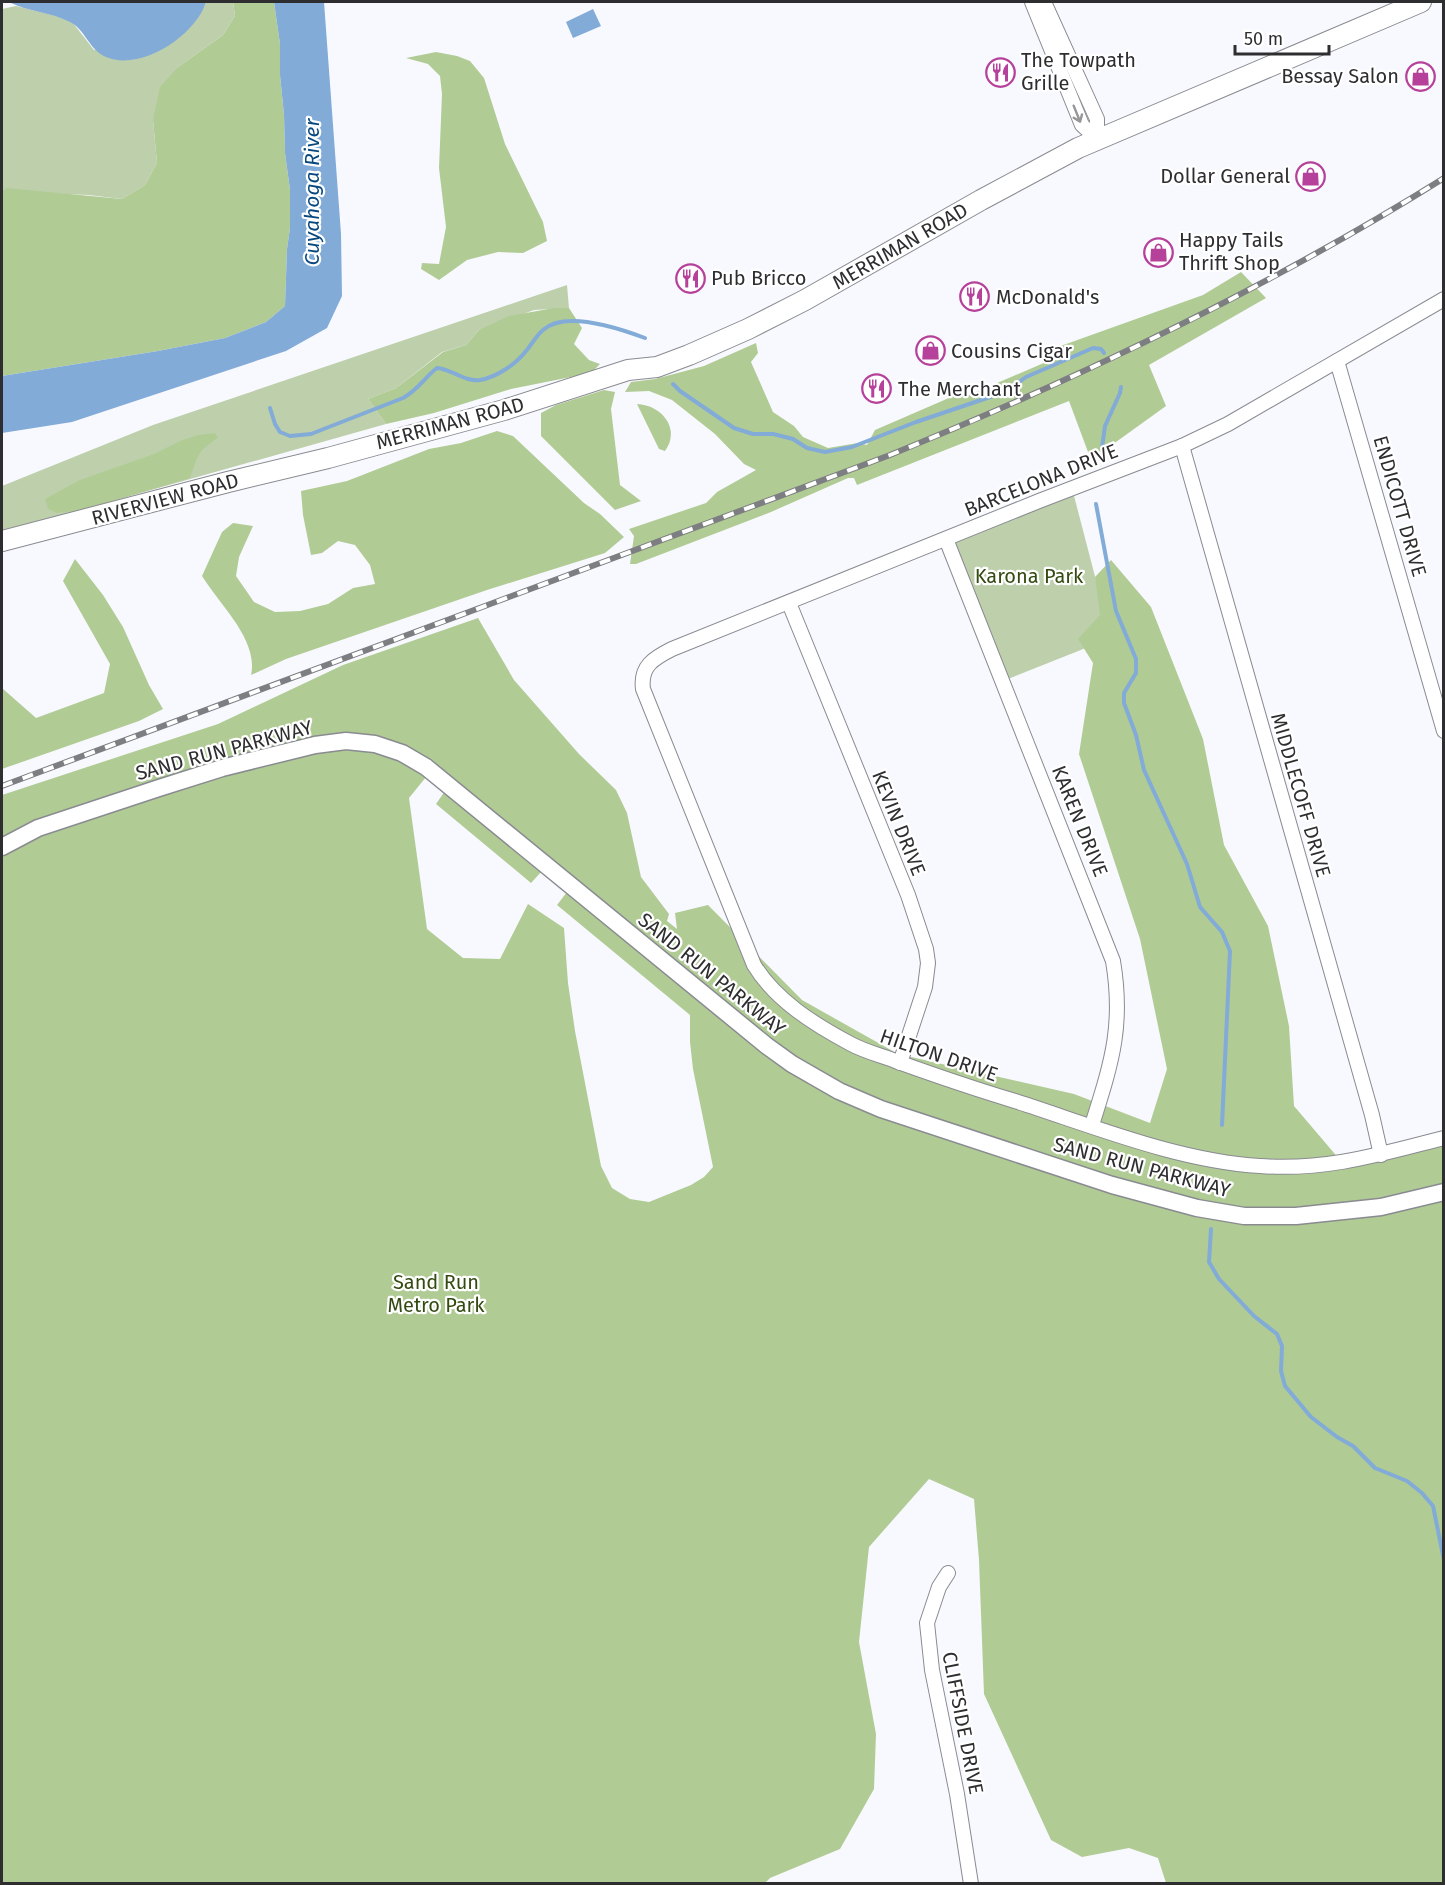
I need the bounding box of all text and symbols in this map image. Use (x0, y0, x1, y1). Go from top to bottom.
scale bar (1235, 18, 1330, 56)
text: 50 m (1244, 28, 1283, 50)
place label: The Towpath Grille (1021, 48, 1136, 95)
restaurant icon: The Towpath Grille (984, 56, 1016, 88)
shop icon: Bessay Salon (1404, 60, 1436, 92)
place label: Bessay Salon (1281, 64, 1399, 88)
one-way arrow (1072, 104, 1083, 123)
water label: Cuyahoga River (299, 118, 325, 265)
shop icon: Dollar General (1295, 160, 1327, 192)
place label: Dollar General (1160, 164, 1290, 188)
street label: MERRIMAN ROAD (828, 198, 972, 294)
place label: Happy Tails Thrift Shop (1179, 228, 1283, 275)
shop icon: Happy Tails Thrift Shop (1142, 236, 1174, 268)
restaurant icon: Pub Bricco (674, 262, 706, 294)
place label: Pub Bricco (711, 266, 806, 290)
restaurant icon: McDonald's (959, 281, 991, 313)
place label: McDonald's (996, 285, 1099, 309)
shop icon: Cousins Cigar (914, 335, 946, 367)
place label: Cousins Cigar (951, 339, 1072, 363)
restaurant icon: The Merchant (861, 373, 893, 405)
place label: The Merchant (898, 377, 1022, 401)
street label: MERRIMAN ROAD (373, 392, 527, 454)
street label: ENDICOTT DRIVE (1368, 433, 1432, 579)
street label: BARCELONA DRIVE (961, 438, 1121, 522)
street label: RIVERVIEW ROAD (89, 468, 241, 530)
park label: Karona Park (975, 564, 1084, 588)
street label: MIDDLECOFF DRIVE (1266, 710, 1336, 880)
street label: SAND RUN PARKWAY (133, 715, 315, 785)
street label: KAREN DRIVE (1047, 762, 1113, 880)
street label: KEVIN DRIVE (867, 767, 931, 879)
street label: SAND RUN PARKWAY (634, 907, 790, 1041)
street label: HILTON DRIVE (877, 1024, 1001, 1086)
street label: SAND RUN PARKWAY (1051, 1132, 1233, 1202)
park label: Sand Run Metro Park (387, 1270, 485, 1317)
street label: CLIFFSIDE DRIVE (937, 1650, 989, 1796)

